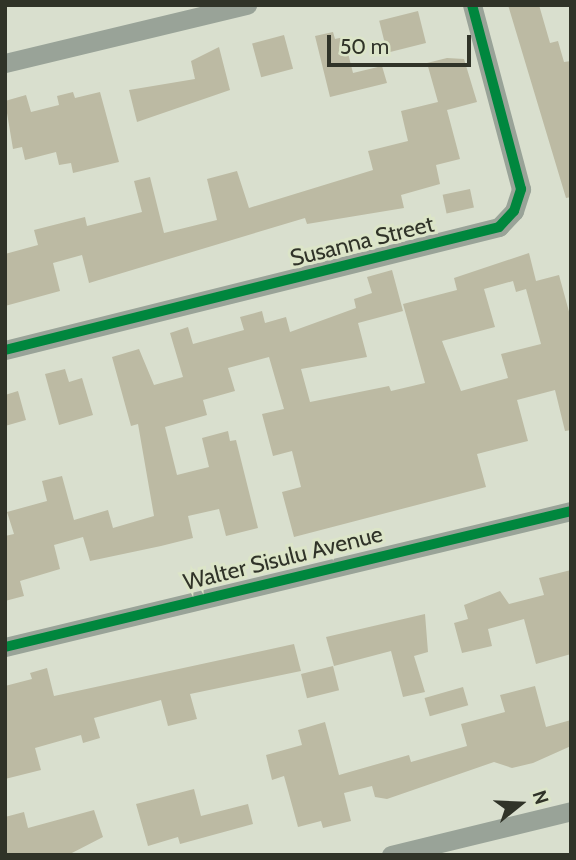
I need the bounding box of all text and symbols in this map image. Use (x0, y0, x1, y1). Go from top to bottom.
scale bar (331, 21, 475, 65)
text: 50 m (340, 34, 389, 59)
street label: Susanna Street (287, 210, 437, 272)
street label: Walter Sisulu Avenue (180, 520, 386, 596)
north arrow (485, 769, 555, 839)
text: N (527, 787, 553, 807)

